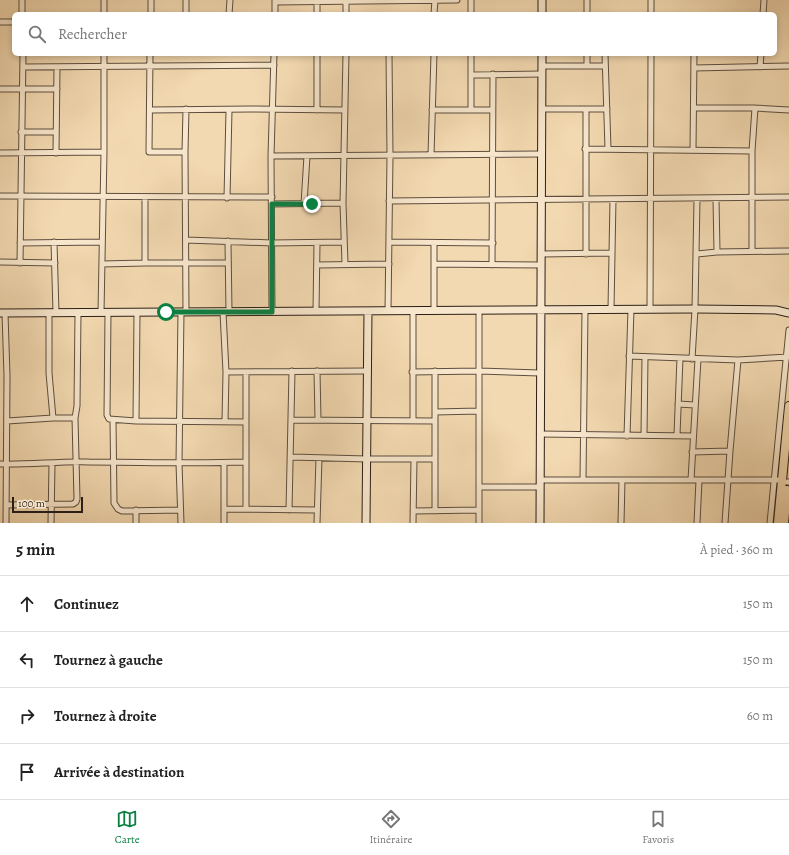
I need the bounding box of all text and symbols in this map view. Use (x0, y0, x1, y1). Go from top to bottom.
search box (12, 12, 777, 56)
icon: search (26, 23, 48, 45)
text: Rechercher (58, 24, 127, 44)
route end (303, 195, 321, 213)
route start (157, 303, 175, 321)
scale bar (12, 495, 83, 514)
text: 100 m (18, 496, 45, 511)
text: 5 min (16, 538, 55, 561)
text: À pied · 360 m (700, 541, 773, 558)
icon: ahead (16, 593, 38, 615)
text: Continuez (54, 594, 119, 614)
text: 150 m (743, 595, 773, 612)
icon: left (16, 649, 38, 671)
text: Tournez à gauche (54, 650, 163, 670)
text: 150 m (743, 651, 773, 668)
icon: right (16, 705, 38, 727)
text: Tournez à droite (54, 706, 157, 726)
text: 60 m (747, 707, 773, 724)
icon: arrive (16, 761, 38, 783)
text: Arrivée à destination (54, 762, 185, 782)
tab: Carte (115, 808, 140, 847)
tab: Itinéraire (369, 808, 412, 847)
tab: Favoris (642, 808, 674, 847)

